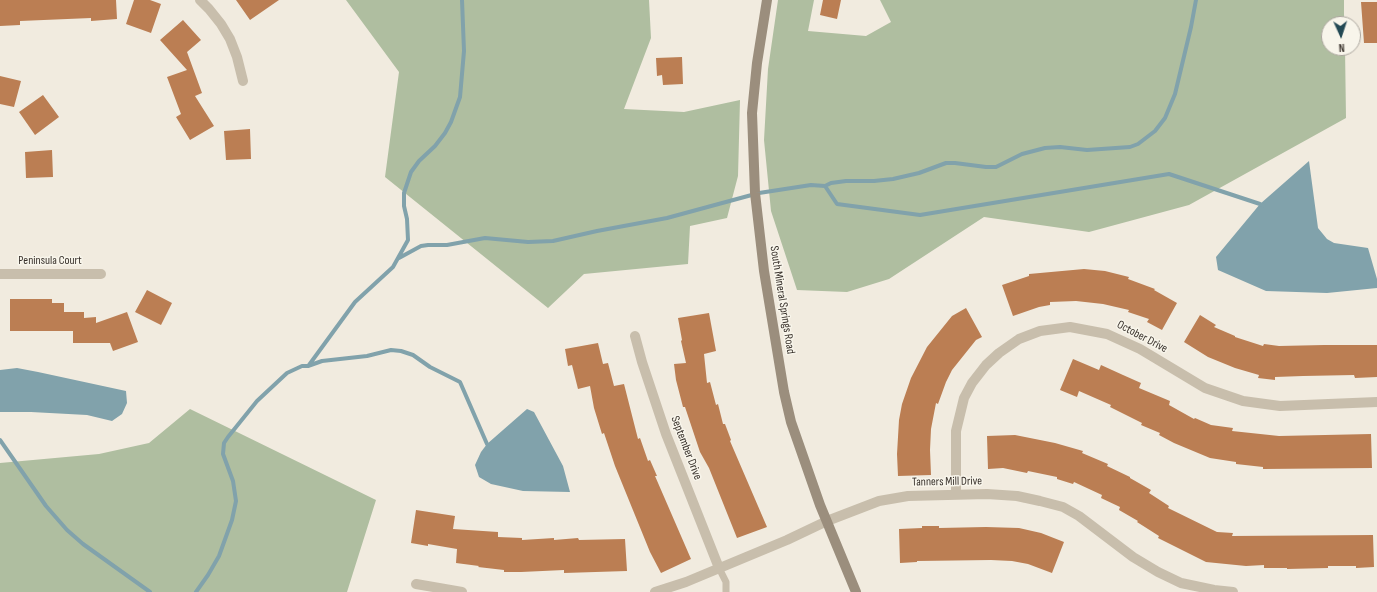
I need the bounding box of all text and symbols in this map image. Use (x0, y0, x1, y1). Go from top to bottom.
north arrow (1321, 16, 1361, 56)
text: N (1338, 41, 1345, 54)
street label: South Mineral Springs Road (766, 245, 798, 355)
street label: Peninsula Court (18, 254, 82, 268)
street label: October Drive (1114, 318, 1170, 356)
street label: September Drive (667, 414, 705, 482)
street label: Tanners Mill Drive (912, 474, 982, 490)

